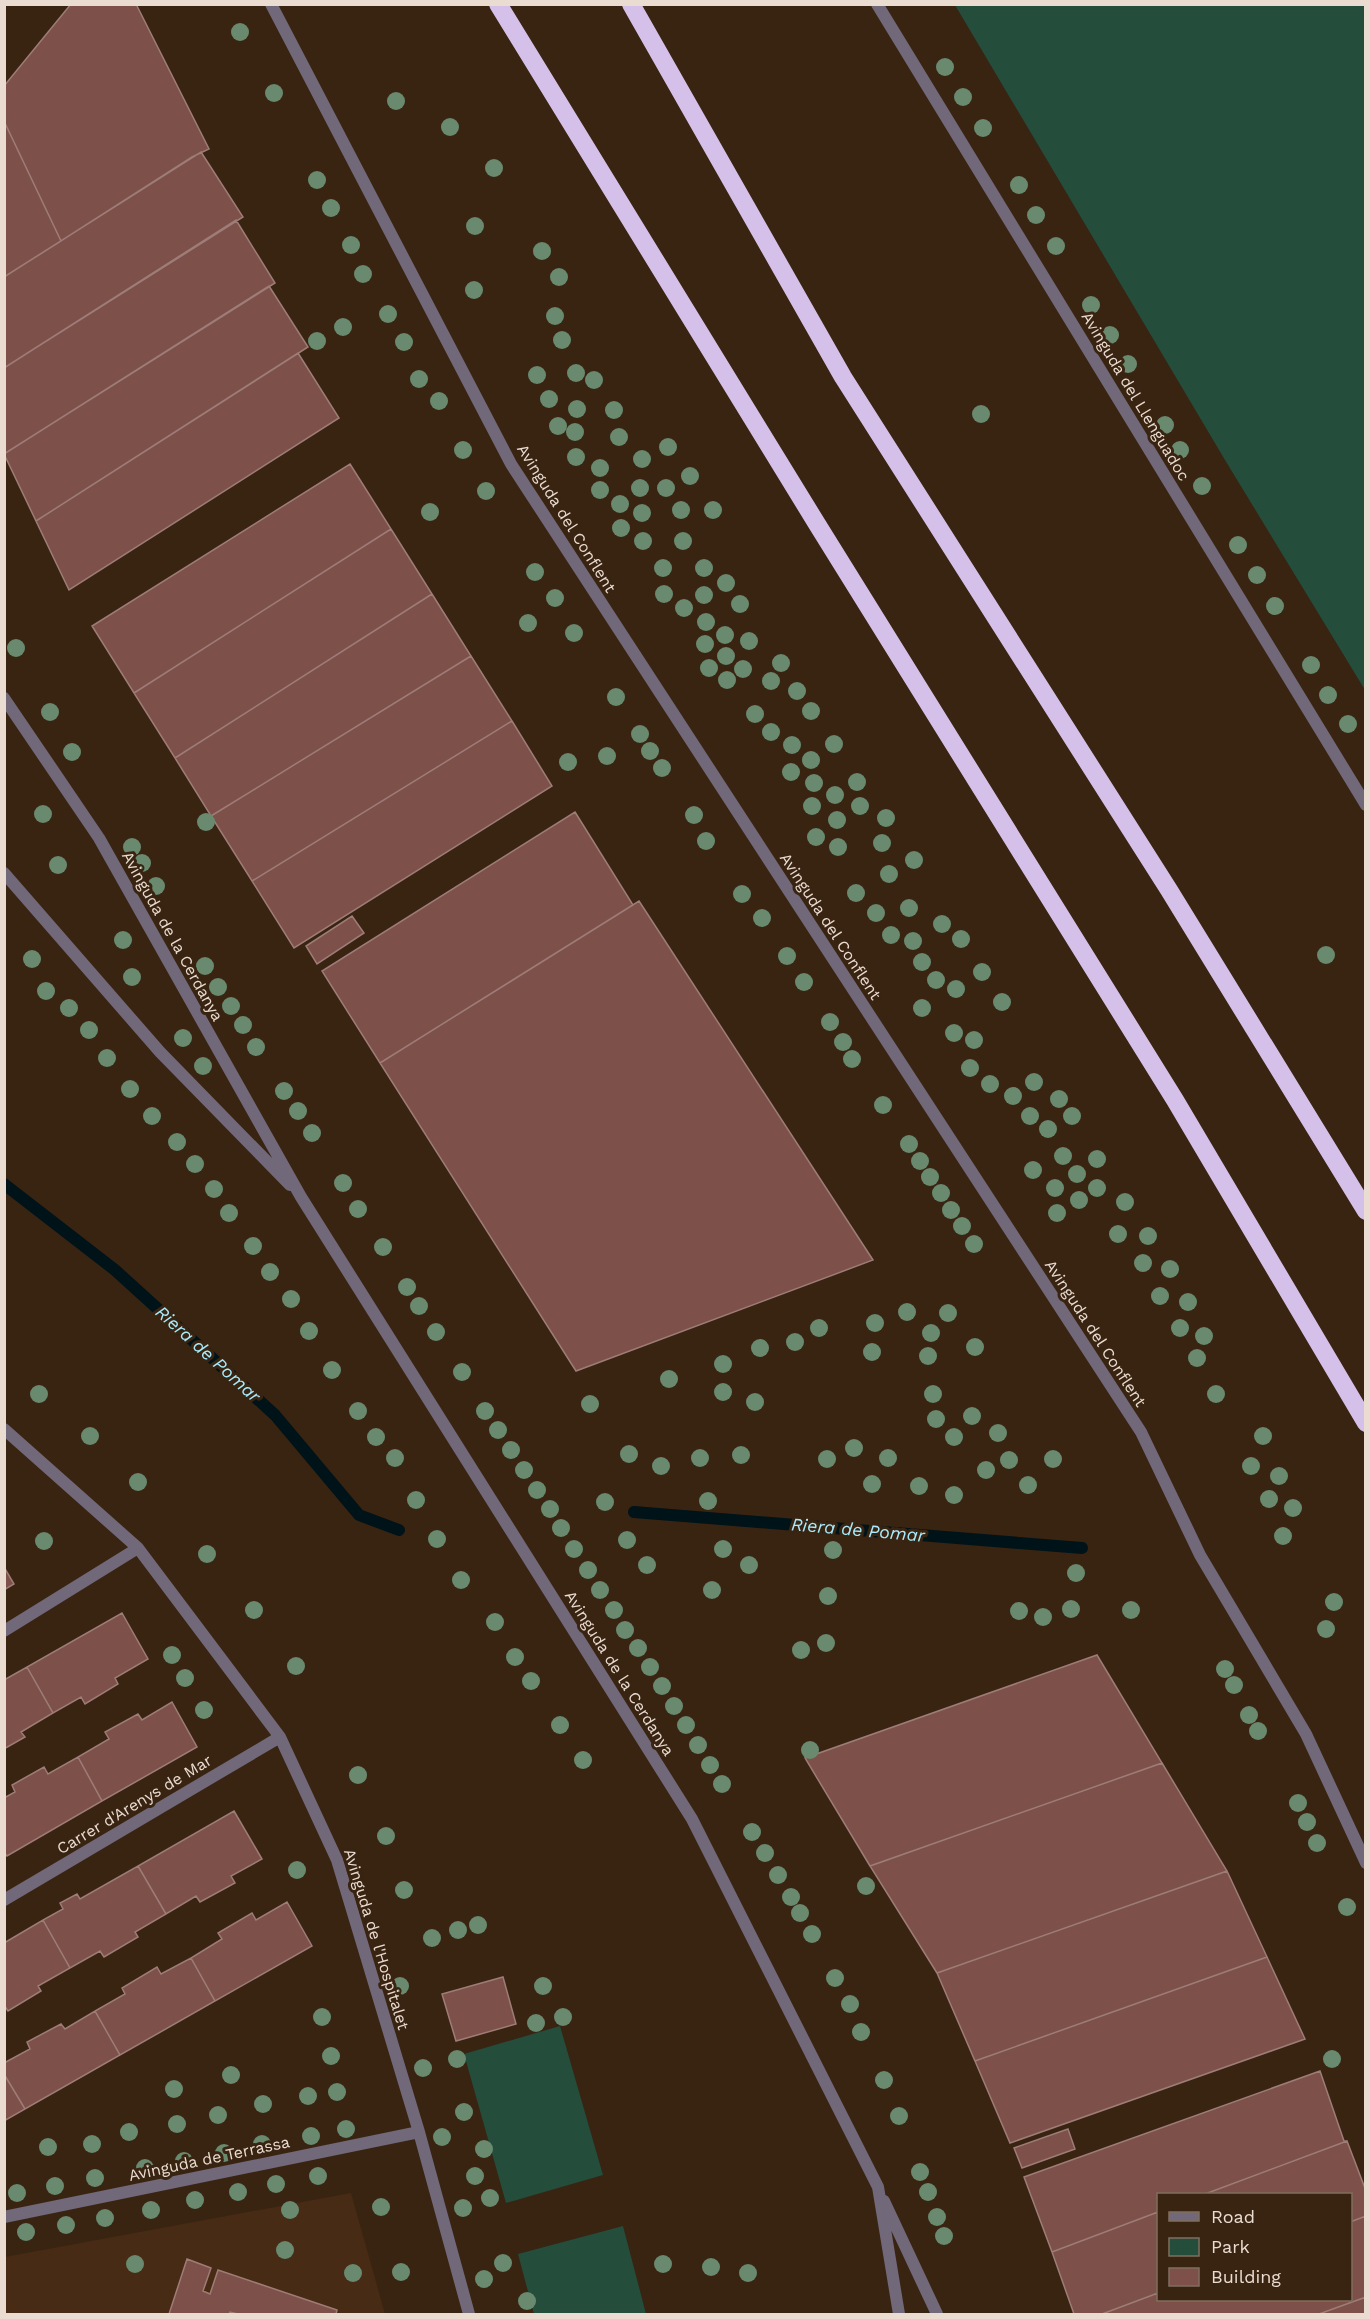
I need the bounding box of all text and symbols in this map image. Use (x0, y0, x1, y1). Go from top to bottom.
street label: Avinguda del Llenguadoc (1078, 308, 1194, 484)
street label: Avinguda del Conflent (513, 441, 620, 596)
street label: Avinguda de la Cerdanya (118, 848, 227, 1024)
street label: Avinguda del Conflent (776, 849, 885, 1004)
street label: Avinguda del Conflent (1041, 1256, 1150, 1411)
water label: Riera de Pomar (152, 1301, 266, 1407)
water label: Riera de Pomar (790, 1513, 927, 1546)
street label: Avinguda de la Cerdanya (561, 1587, 678, 1759)
street label: Carrer d'Arenys de Mar (53, 1750, 216, 1858)
street label: Avinguda de l'Hospitalet (340, 1846, 413, 2032)
street label: Avinguda de Terrassa (127, 2132, 291, 2185)
legend (1157, 2193, 1352, 2301)
text: Road (1211, 2206, 1255, 2227)
text: Park (1211, 2236, 1250, 2257)
text: Building (1211, 2266, 1281, 2287)

